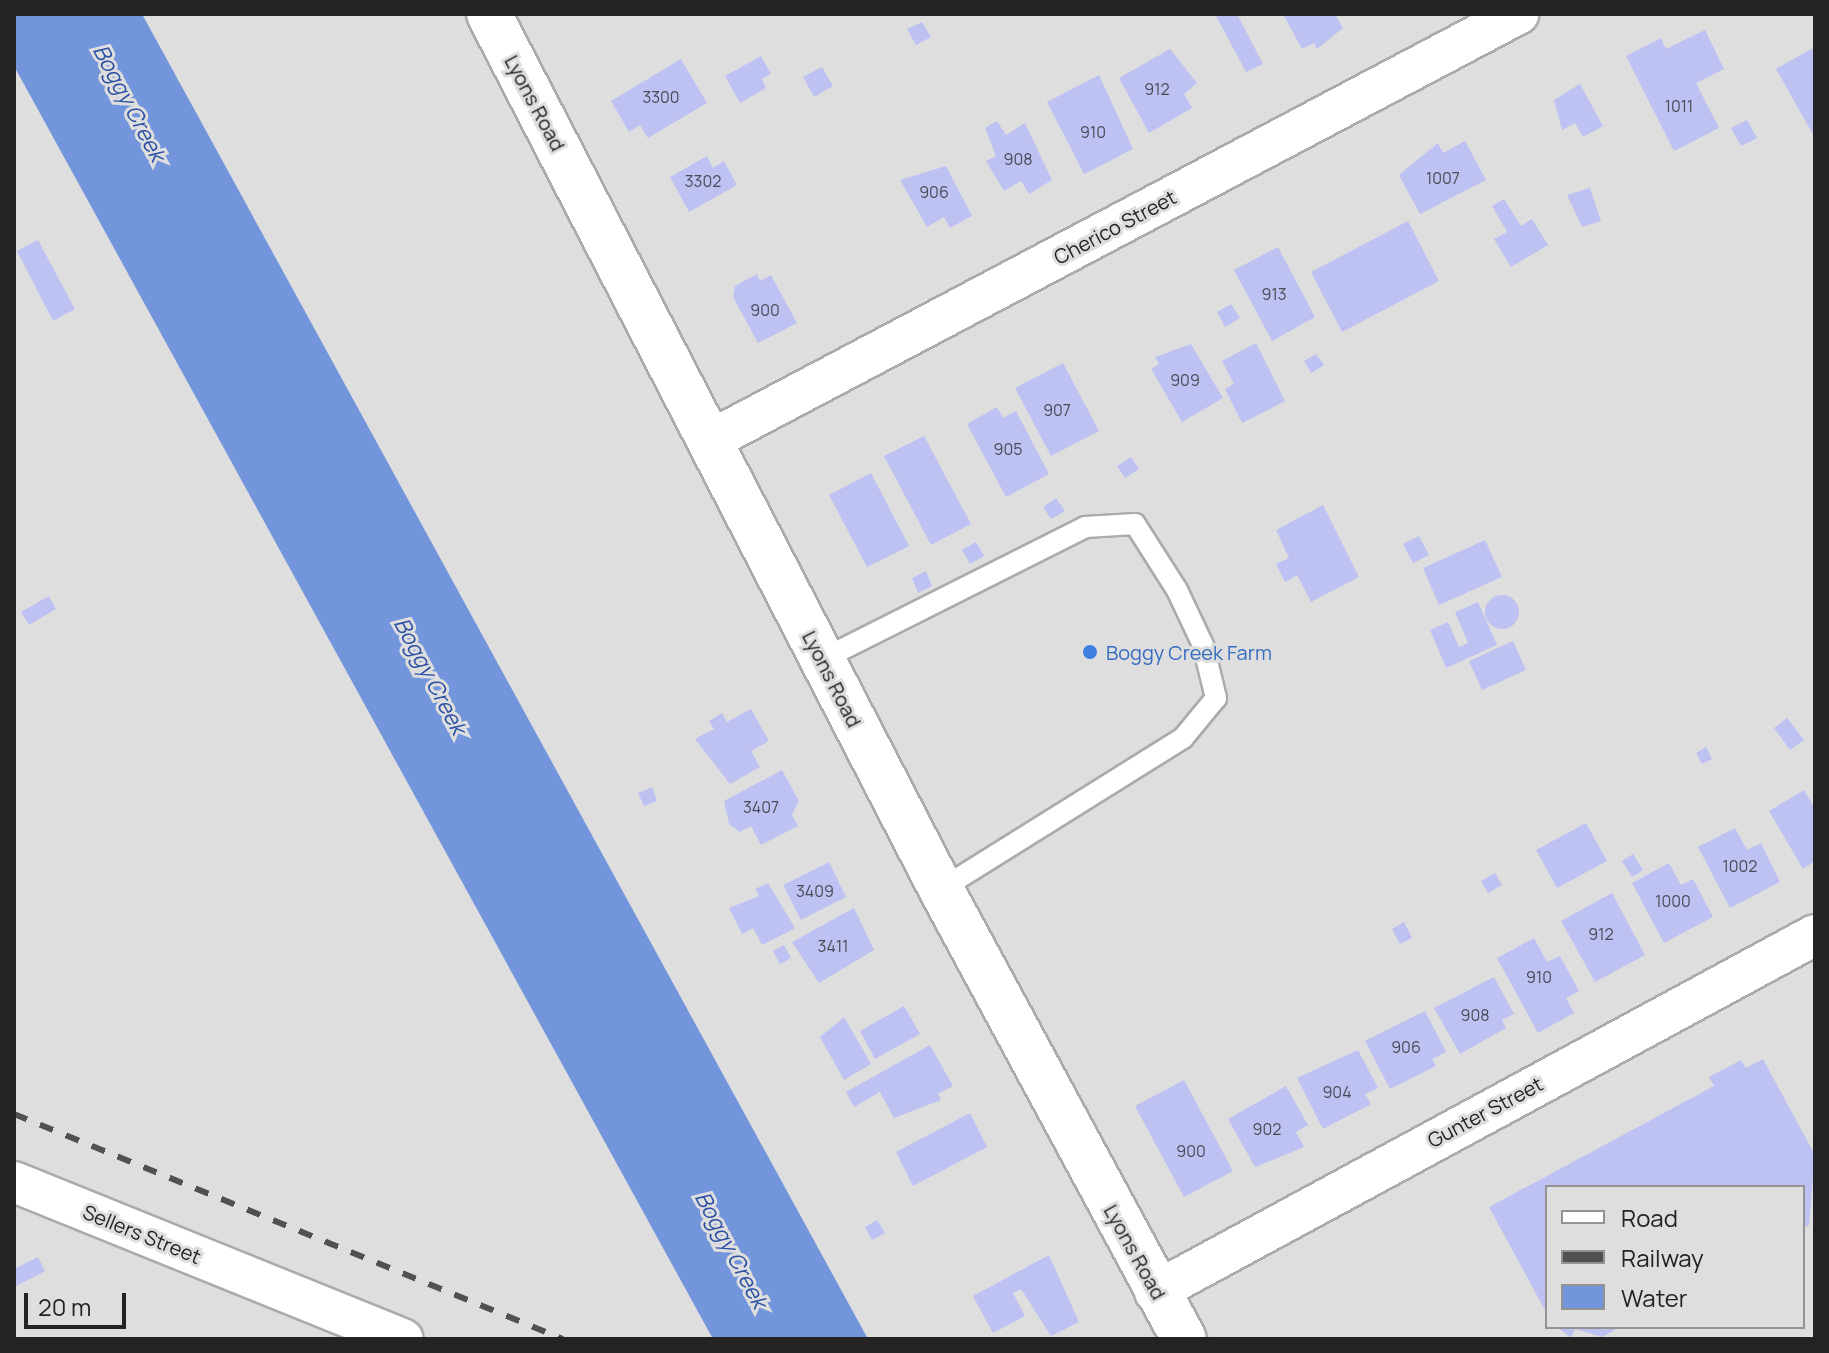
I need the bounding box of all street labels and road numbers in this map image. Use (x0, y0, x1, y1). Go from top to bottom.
street label: Lyons Road (500, 51, 570, 155)
street label: Cherico Street (1050, 185, 1180, 269)
street label: Lyons Road (797, 627, 867, 731)
street label: Gunter Street (1423, 1072, 1547, 1152)
street label: Sellers Street (80, 1199, 204, 1269)
street label: Lyons Road (1099, 1200, 1171, 1304)

